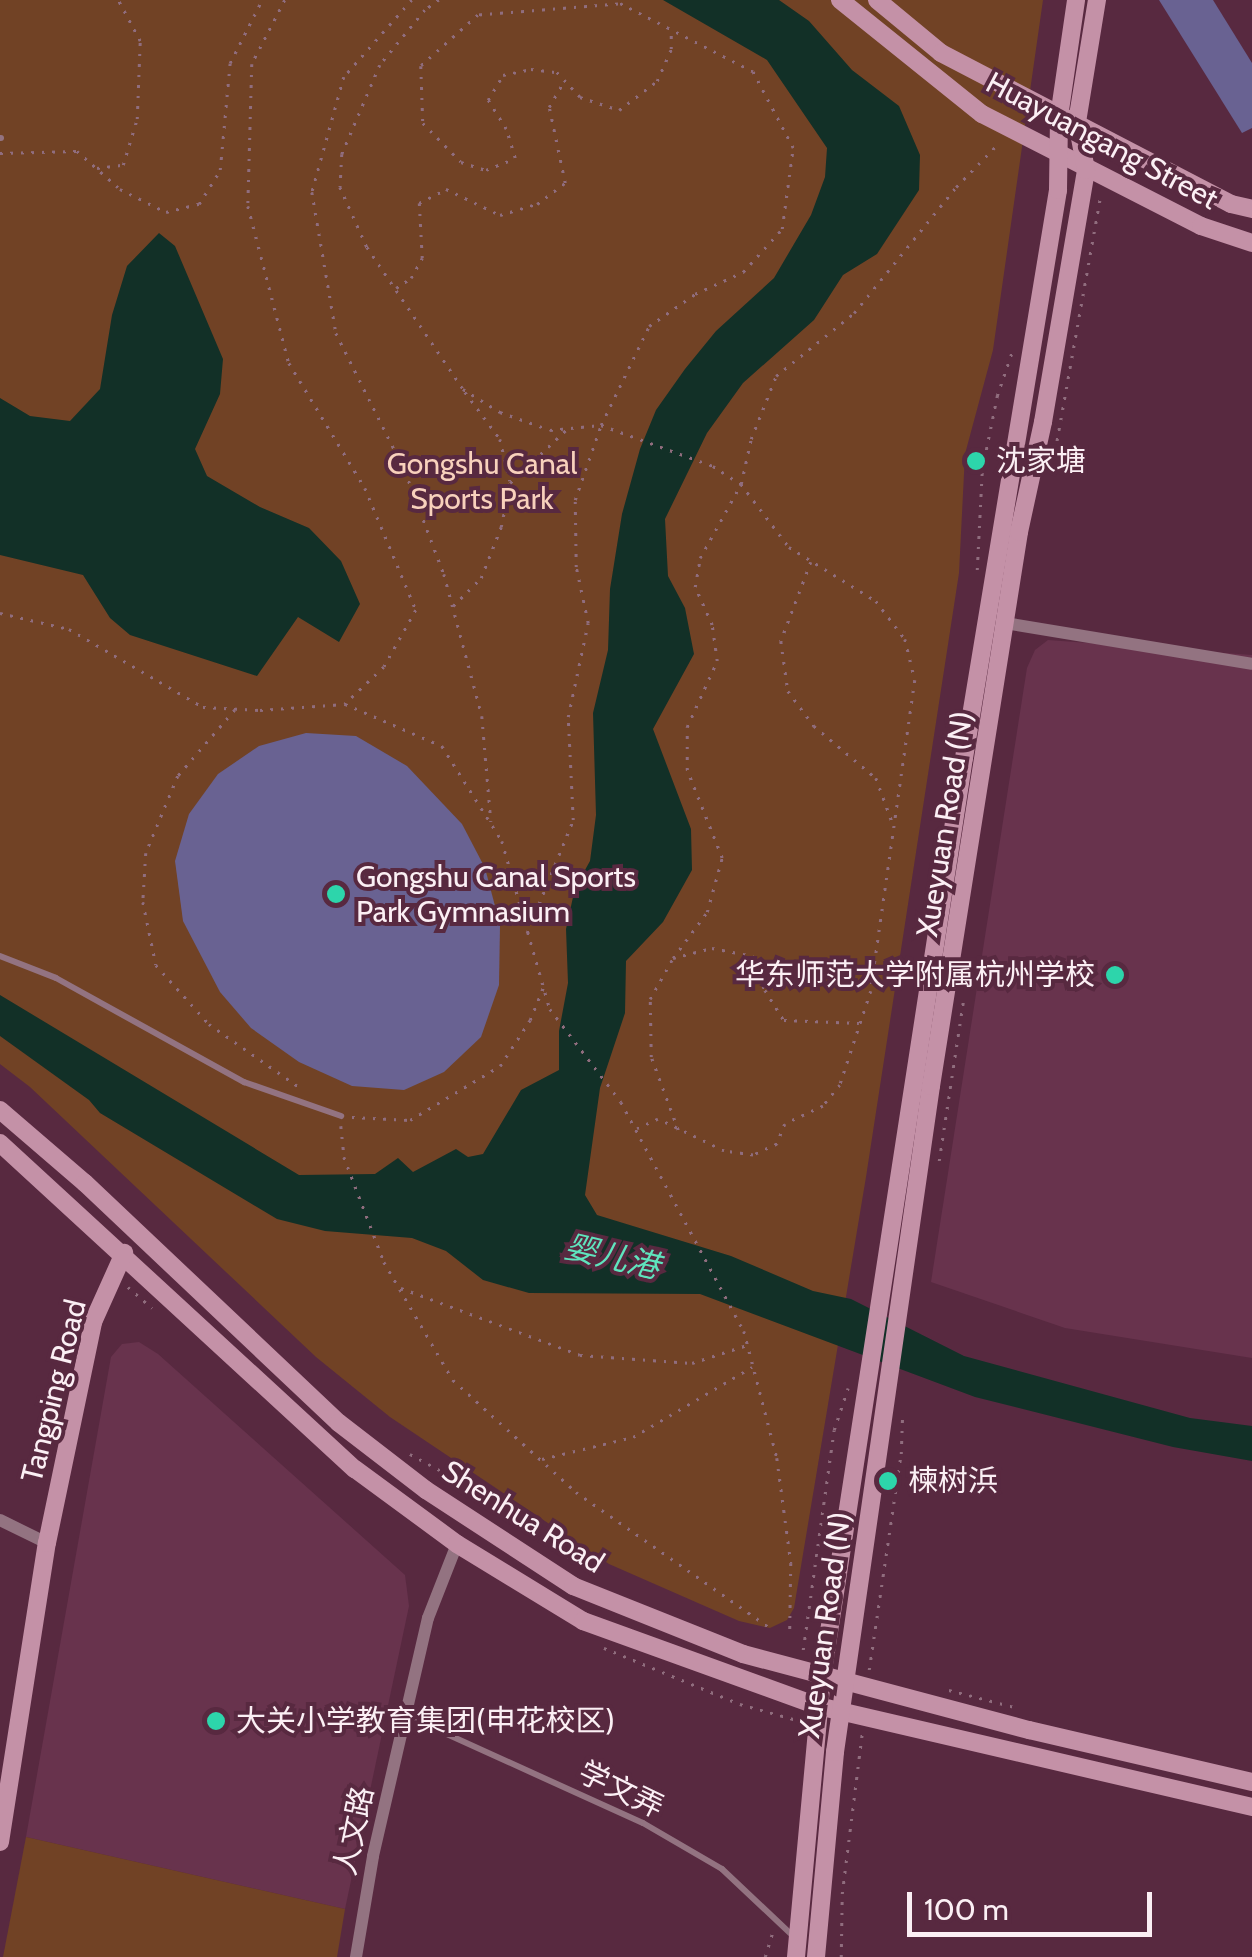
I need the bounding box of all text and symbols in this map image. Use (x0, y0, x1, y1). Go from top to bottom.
street label: Huayuangang Street (980, 65, 1224, 217)
place label: 沈家塘 (996, 443, 1086, 479)
park label: Gongshu Canal Sports Park (387, 446, 577, 516)
marker: 沈家塘 (965, 450, 987, 472)
street label: Xueyuan Road (N) (909, 709, 981, 939)
place label: Gongshu Canal Sports Park Gymnasium (356, 859, 636, 930)
marker: Gongshu Canal Sports Park Gymnasium (325, 883, 347, 905)
place label: 华东师范大学附属杭州学校 (735, 957, 1095, 993)
marker: 华东师范大学附属杭州学校 (1104, 964, 1126, 986)
water label: 婴儿港 (561, 1227, 663, 1287)
street label: Tangping Road (14, 1296, 94, 1486)
street label: Shenhua Road (435, 1453, 611, 1581)
place label: 楝树浜 (908, 1463, 998, 1499)
marker: 楝树浜 (877, 1470, 899, 1492)
street label: Xueyuan Road (N) (791, 1510, 859, 1740)
place label: 大关小学教育集团(申花校区) (236, 1703, 615, 1739)
marker: 大关小学教育集团(申花校区) (205, 1710, 227, 1732)
street label: 学文弄 (573, 1754, 669, 1826)
street label: 人文路 (327, 1783, 381, 1879)
scale bar (912, 1872, 1157, 1934)
text: 100 m (924, 1891, 1009, 1928)

